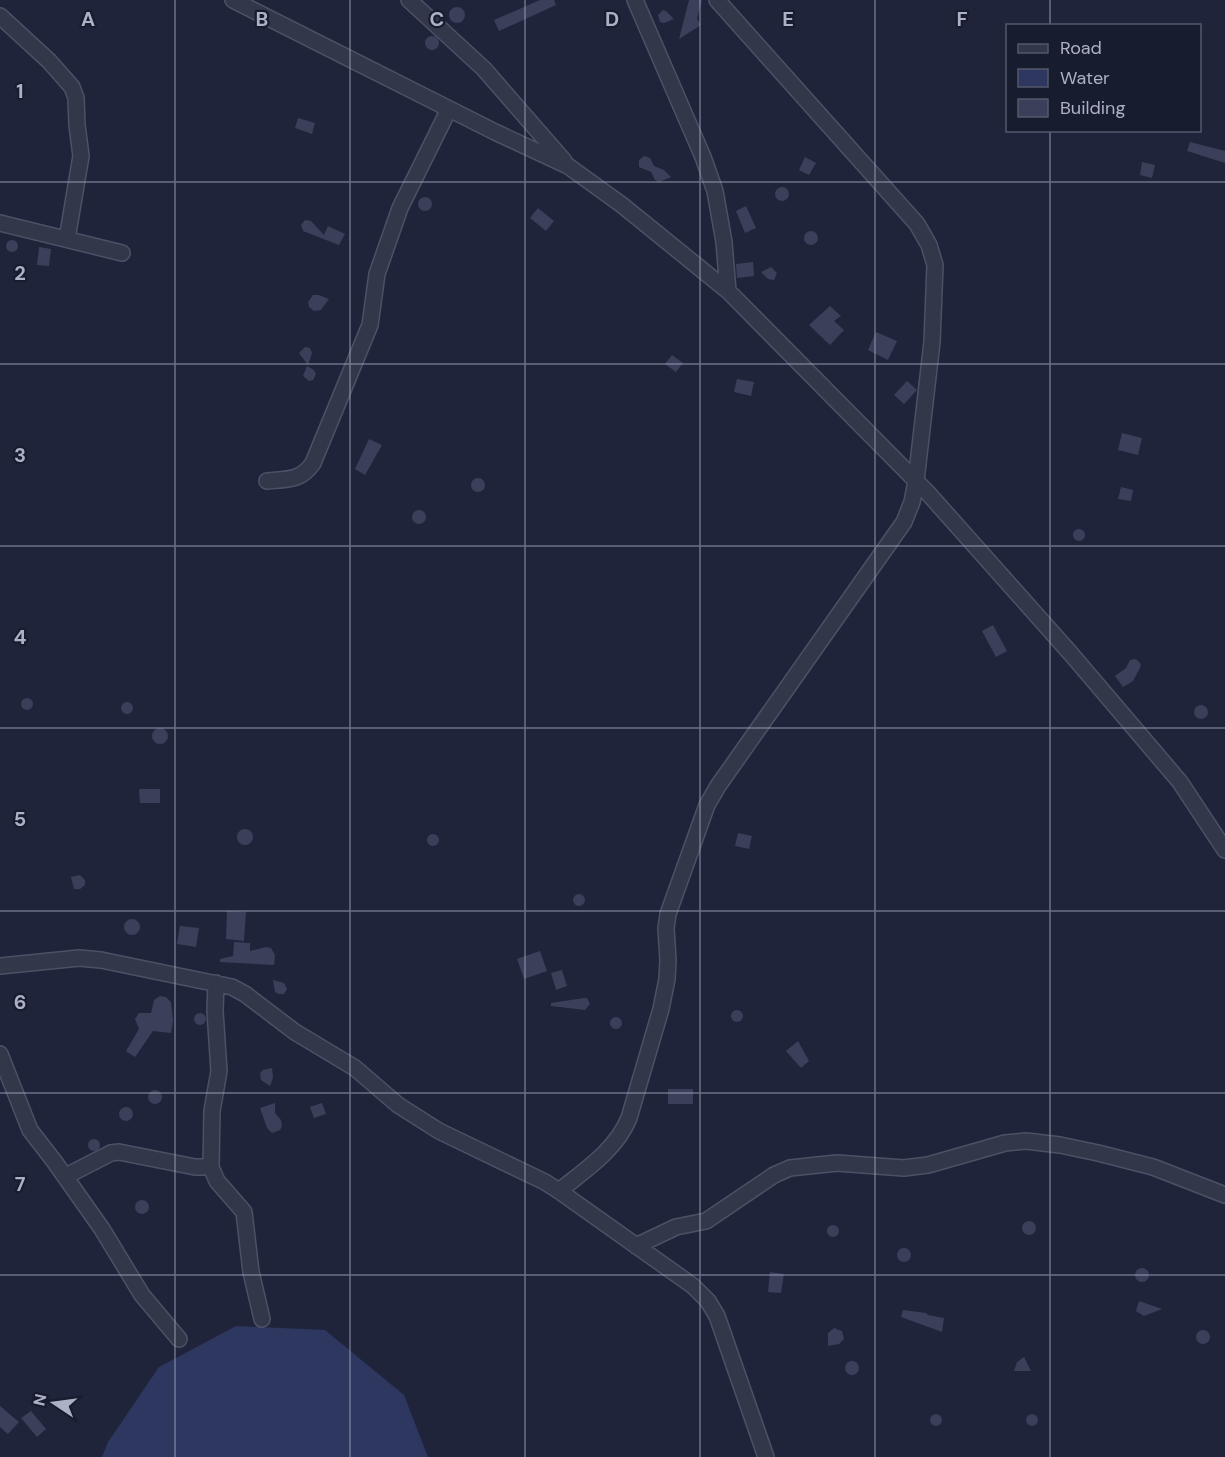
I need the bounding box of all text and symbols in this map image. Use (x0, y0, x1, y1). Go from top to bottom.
text: A (81, 6, 95, 32)
text: B (256, 6, 268, 32)
text: C (430, 6, 444, 32)
text: D (605, 6, 619, 32)
text: E (782, 6, 794, 32)
text: F (956, 6, 968, 32)
legend (1006, 24, 1201, 132)
text: Road (1060, 36, 1102, 60)
text: Water (1060, 66, 1110, 90)
text: 1 (16, 78, 24, 104)
text: Building (1060, 96, 1125, 120)
text: 2 (14, 260, 26, 286)
text: 3 (14, 442, 26, 468)
text: 4 (14, 624, 27, 650)
text: 5 (14, 806, 26, 832)
text: 6 (14, 989, 26, 1015)
text: 7 (15, 1171, 26, 1197)
north arrow (24, 1373, 84, 1433)
text: N (28, 1392, 51, 1408)

